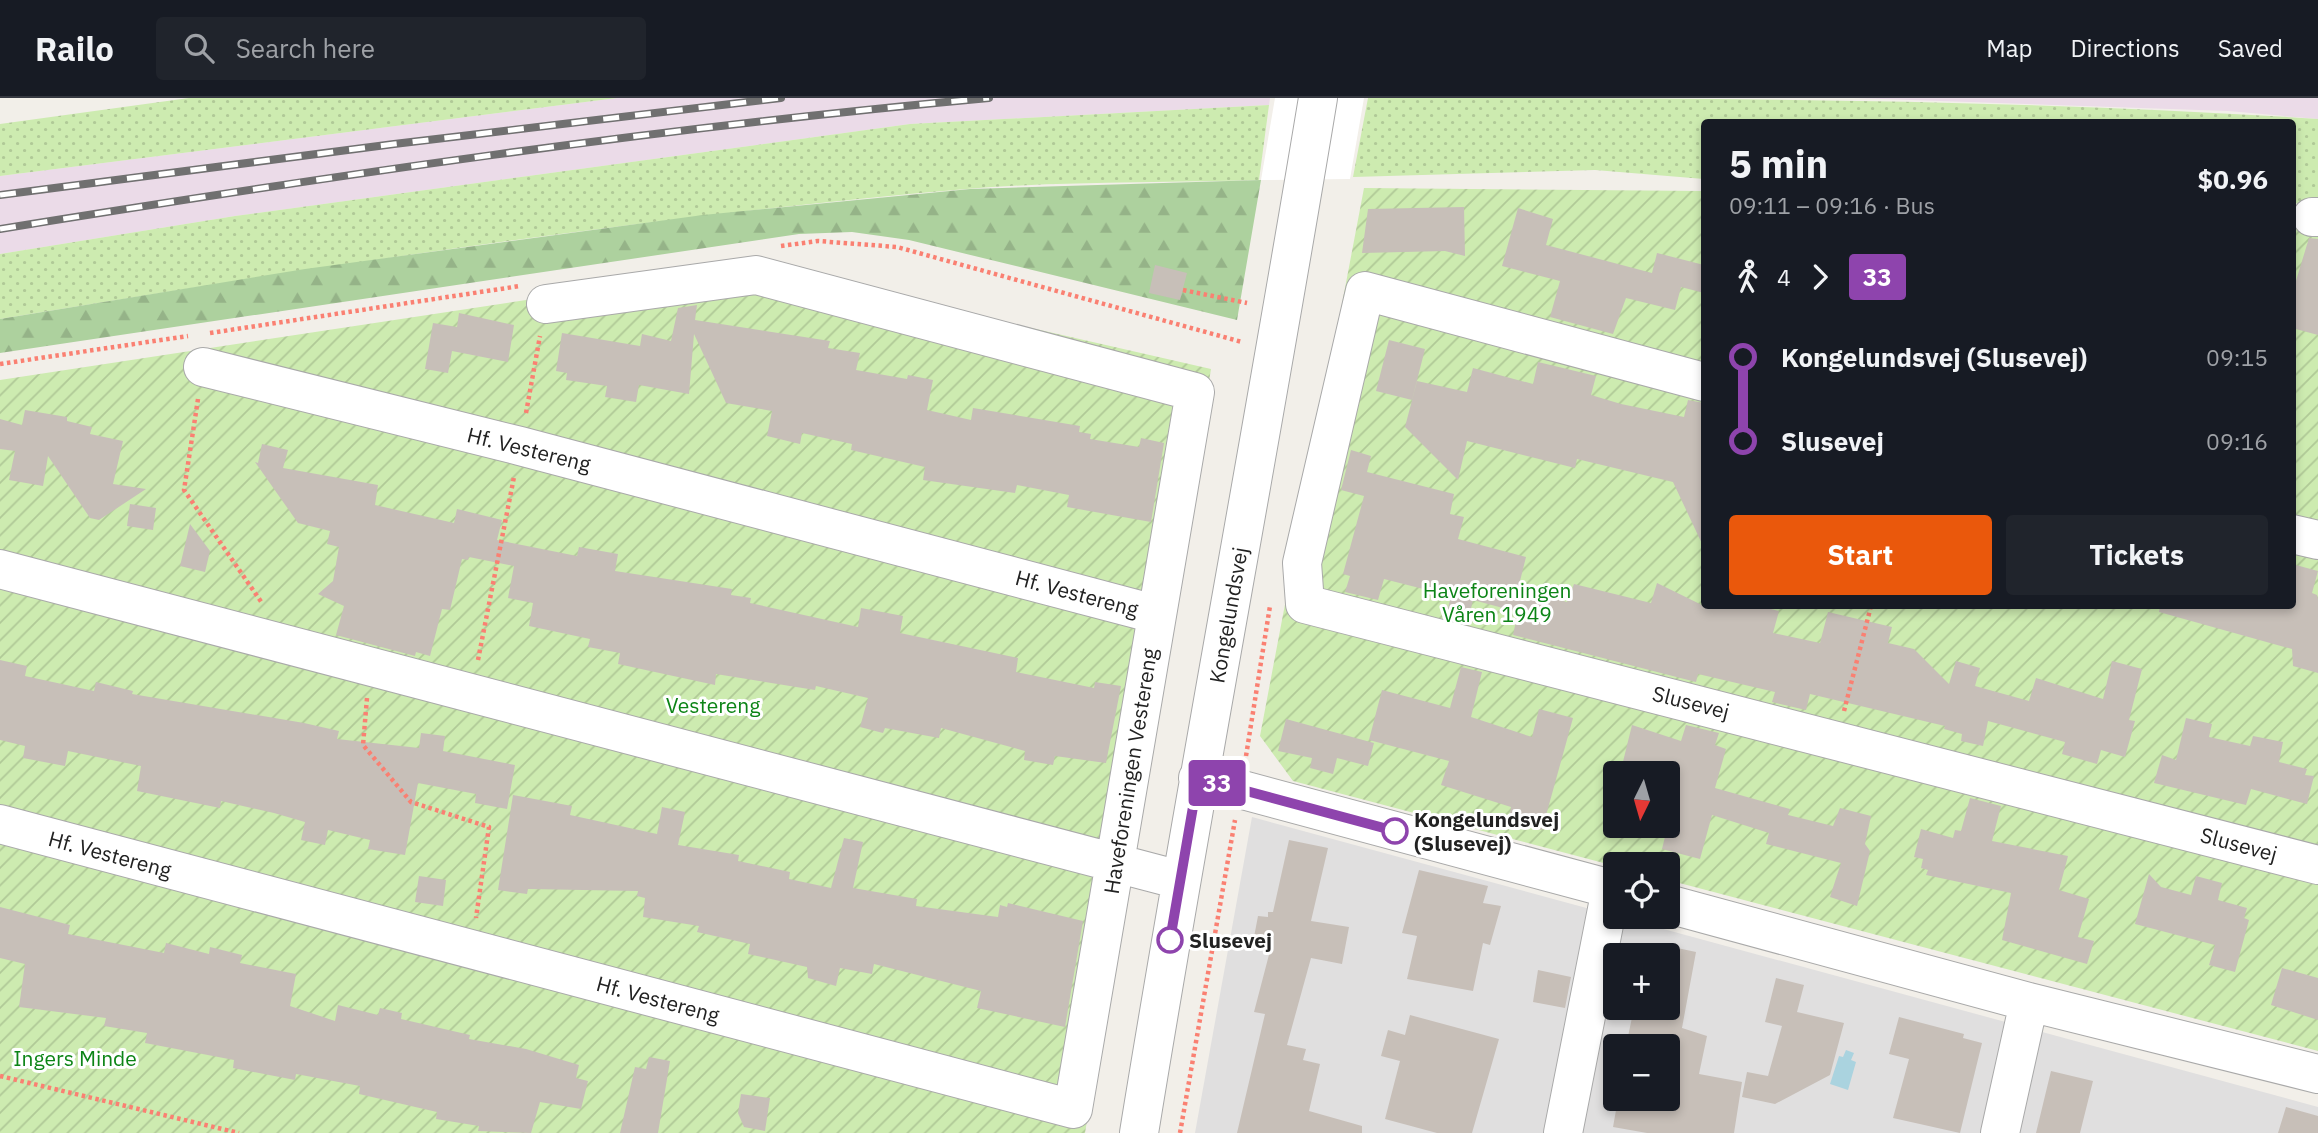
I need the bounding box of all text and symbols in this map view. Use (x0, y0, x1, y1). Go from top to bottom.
search box (156, 17, 646, 80)
text: Railo (35, 27, 114, 70)
icon: search (180, 29, 218, 67)
text: Search here (236, 31, 375, 65)
text: Map (1986, 32, 2032, 64)
text: Directions (2070, 32, 2180, 64)
text: Saved (2218, 32, 2283, 64)
text: 5 min (1729, 139, 1828, 188)
text: $0.96 (2198, 162, 2268, 196)
text: 09:11 – 09:16 · Bus (1729, 190, 1935, 220)
icon: walk (1729, 258, 1767, 296)
icon: forward (1801, 258, 1839, 296)
text: 33 (1863, 261, 1892, 293)
text: 4 (1777, 262, 1791, 292)
text: Kongelundsvej (Slusevej) (1781, 340, 2087, 374)
text: 09:15 (2206, 342, 2268, 372)
street label: Hf. Vestereng (464, 420, 594, 478)
text: Slusevej (1781, 424, 1884, 458)
text: 09:16 (2206, 426, 2268, 456)
button: Start (1729, 515, 1992, 595)
button: Tickets (2006, 515, 2268, 595)
street label: Kongelundsvej (1202, 545, 1254, 685)
street label: Hf. Vestereng (1012, 563, 1142, 623)
park label: Haveforeningen Våren 1949 (1423, 576, 1571, 628)
street label: Haveforeningen Vestereng (1097, 646, 1163, 896)
street label: Slusevej (1650, 679, 1732, 725)
park label: Vestereng (666, 691, 760, 719)
line badge: 33 (1186, 760, 1248, 806)
north arrow (1603, 761, 1680, 838)
map controls (1603, 761, 1680, 1111)
text: 33 (1203, 767, 1231, 799)
place label: Kongelundsvej (Slusevej) (1414, 805, 1559, 857)
marker: Kongelundsvej (Slusevej) (1382, 818, 1408, 844)
street label: Slusevej (2198, 820, 2280, 868)
street label: Hf. Vestereng (45, 824, 175, 884)
button: locate (1603, 852, 1680, 929)
place label: Slusevej (1189, 926, 1272, 954)
marker: Slusevej (1157, 927, 1183, 953)
button: + (1603, 943, 1680, 1020)
street label: Hf. Vestereng (593, 969, 723, 1029)
button: − (1603, 1034, 1680, 1111)
park label: Ingers Minde (13, 1044, 137, 1072)

